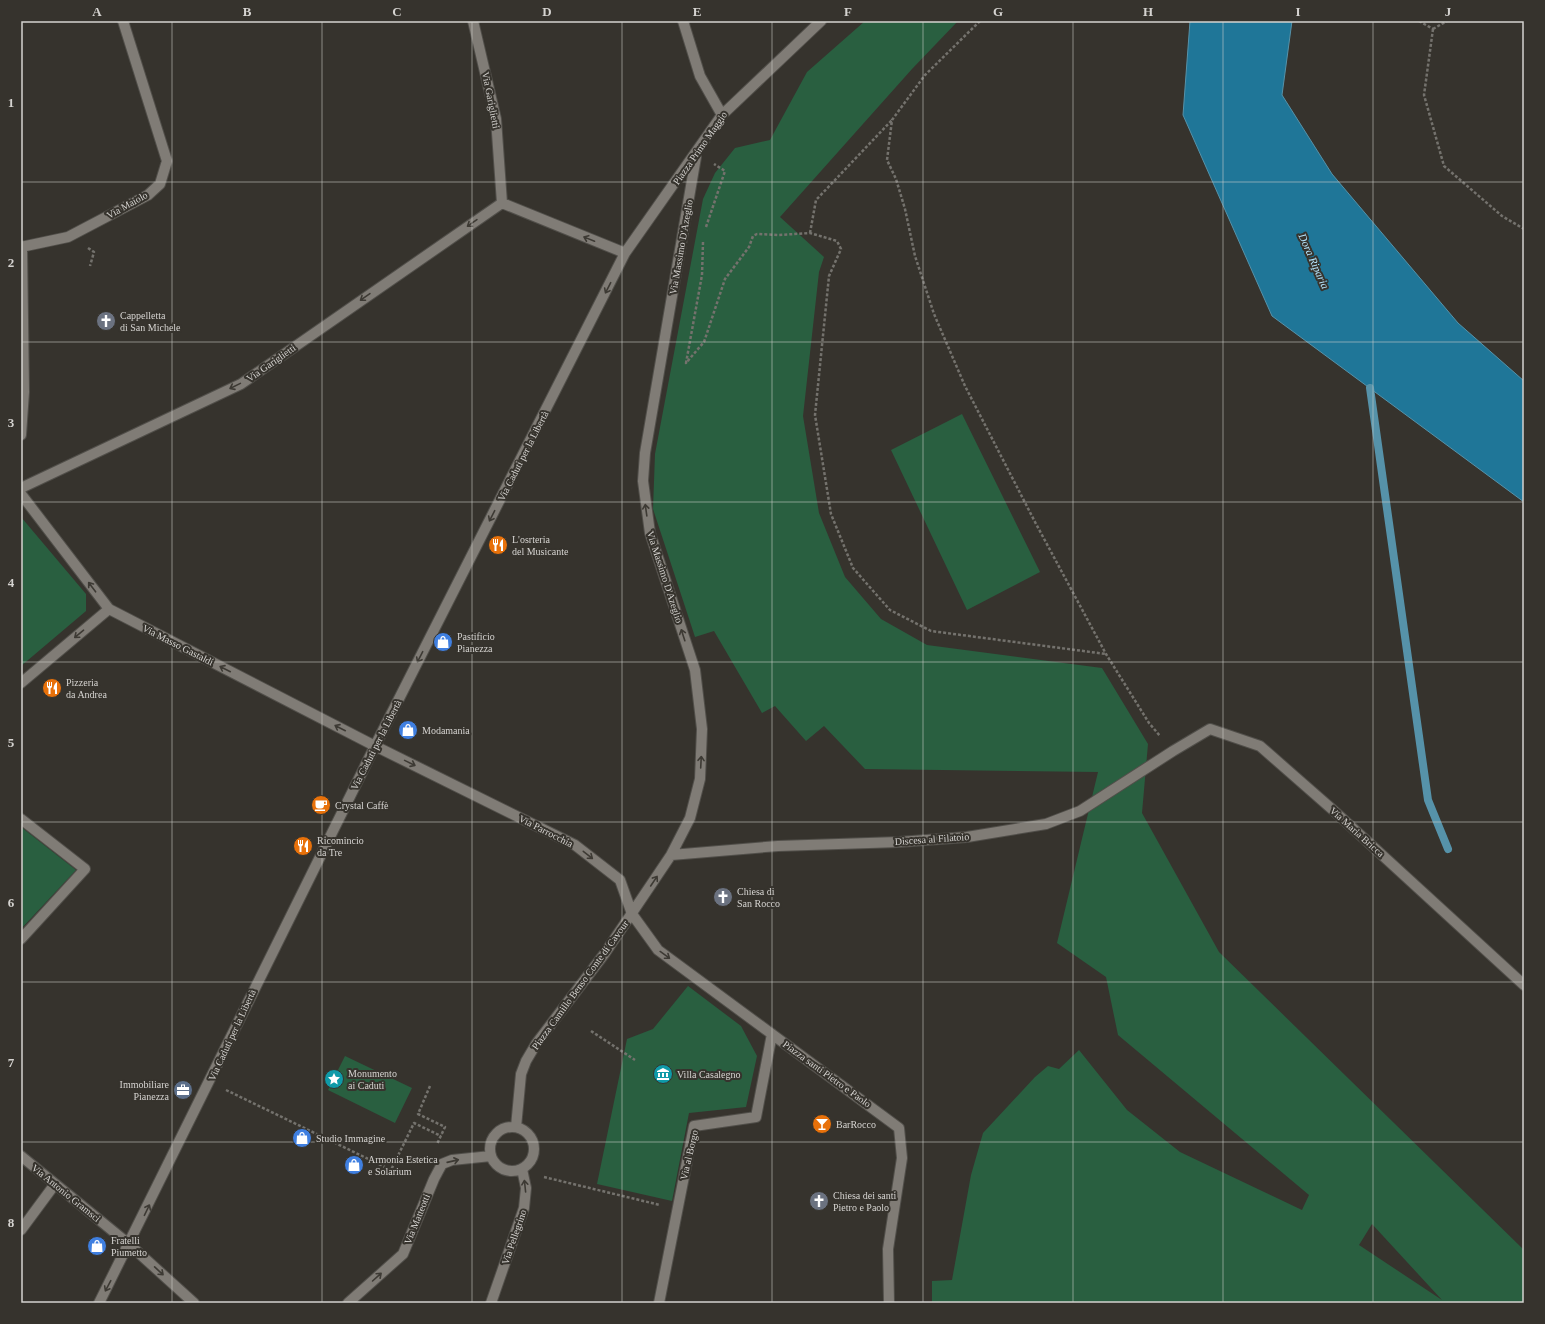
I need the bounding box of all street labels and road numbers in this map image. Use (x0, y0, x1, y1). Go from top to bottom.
street label: Via Gariglietti (480, 71, 502, 129)
street label: Piazza Primo Maggio (671, 109, 729, 187)
street label: Via Maiolo (105, 189, 149, 221)
street label: Via Massimo D'Azeglio (667, 199, 695, 295)
street label: Via Gariglietti (244, 342, 298, 384)
street label: Via Caduti per la Libertà (496, 409, 551, 503)
street label: Via Massimo D'Azeglio (645, 530, 685, 624)
street label: Via Masso Gastaldi (141, 622, 216, 668)
street label: Via Caduti per la Libertà (349, 698, 404, 792)
street label: Via Maria Bricca (1328, 805, 1387, 859)
street label: Via Parrocchia (517, 813, 575, 850)
street label: Discesa al Filatoio (894, 831, 970, 847)
street label: Piazza Camillo Benso Conte di Cavour (529, 918, 631, 1052)
street label: Via Caduti per la Libertà (206, 987, 258, 1082)
street label: Piazza santi Pietro e Paolo (781, 1038, 873, 1110)
street label: Via al Borgo (678, 1129, 700, 1181)
street label: Via Antonio Gramsci (30, 1162, 103, 1224)
street label: Via Matteotti (402, 1192, 432, 1246)
street label: Via Pellegrino (499, 1208, 529, 1266)

